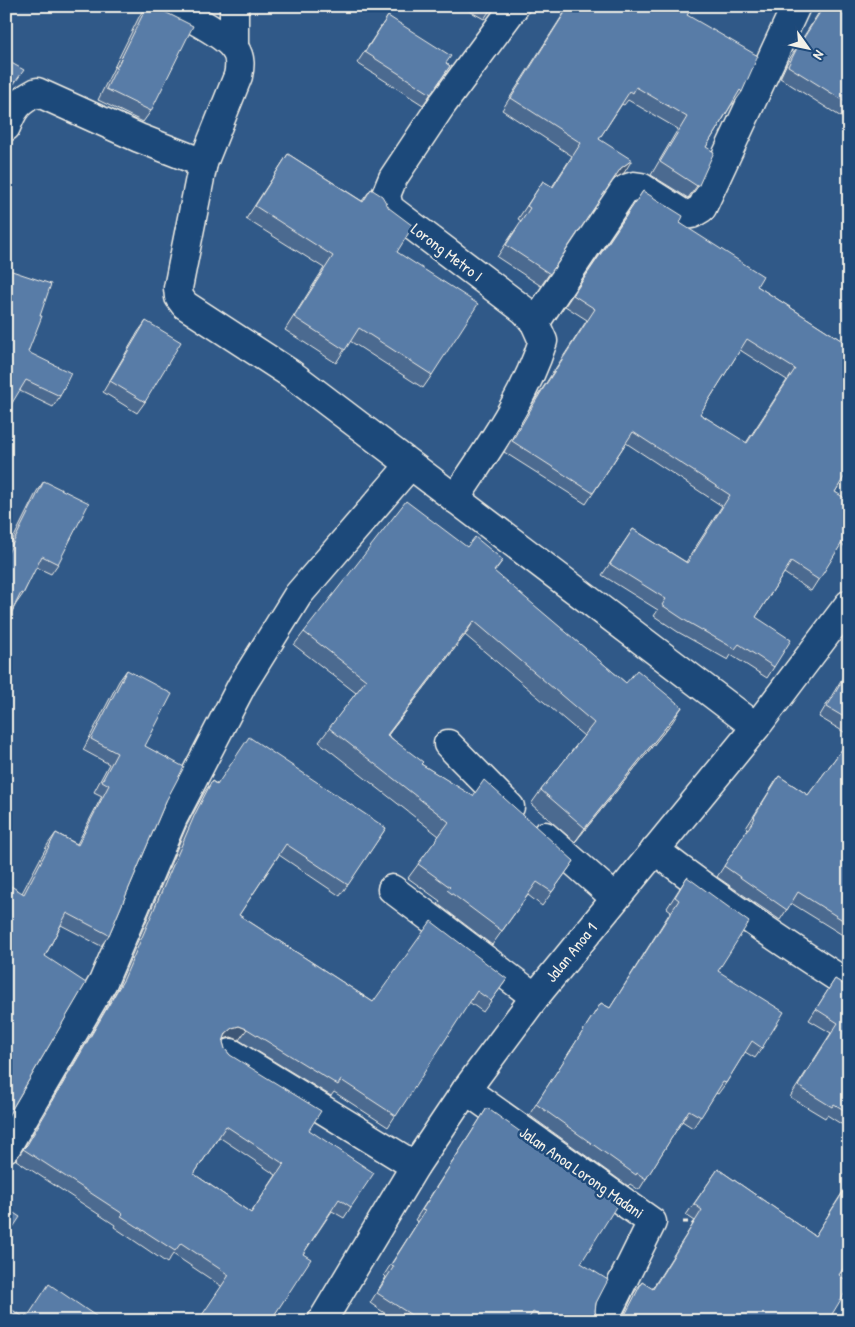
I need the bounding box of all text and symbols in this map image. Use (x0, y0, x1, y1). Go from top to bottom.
north arrow (782, 22, 832, 72)
text: N (809, 47, 829, 64)
street label: Lorong Metro I (407, 218, 487, 286)
street label: Jalan Anoa 1 (540, 917, 602, 986)
street label: Jalan Anoa Lorong Madani (515, 1121, 649, 1223)

